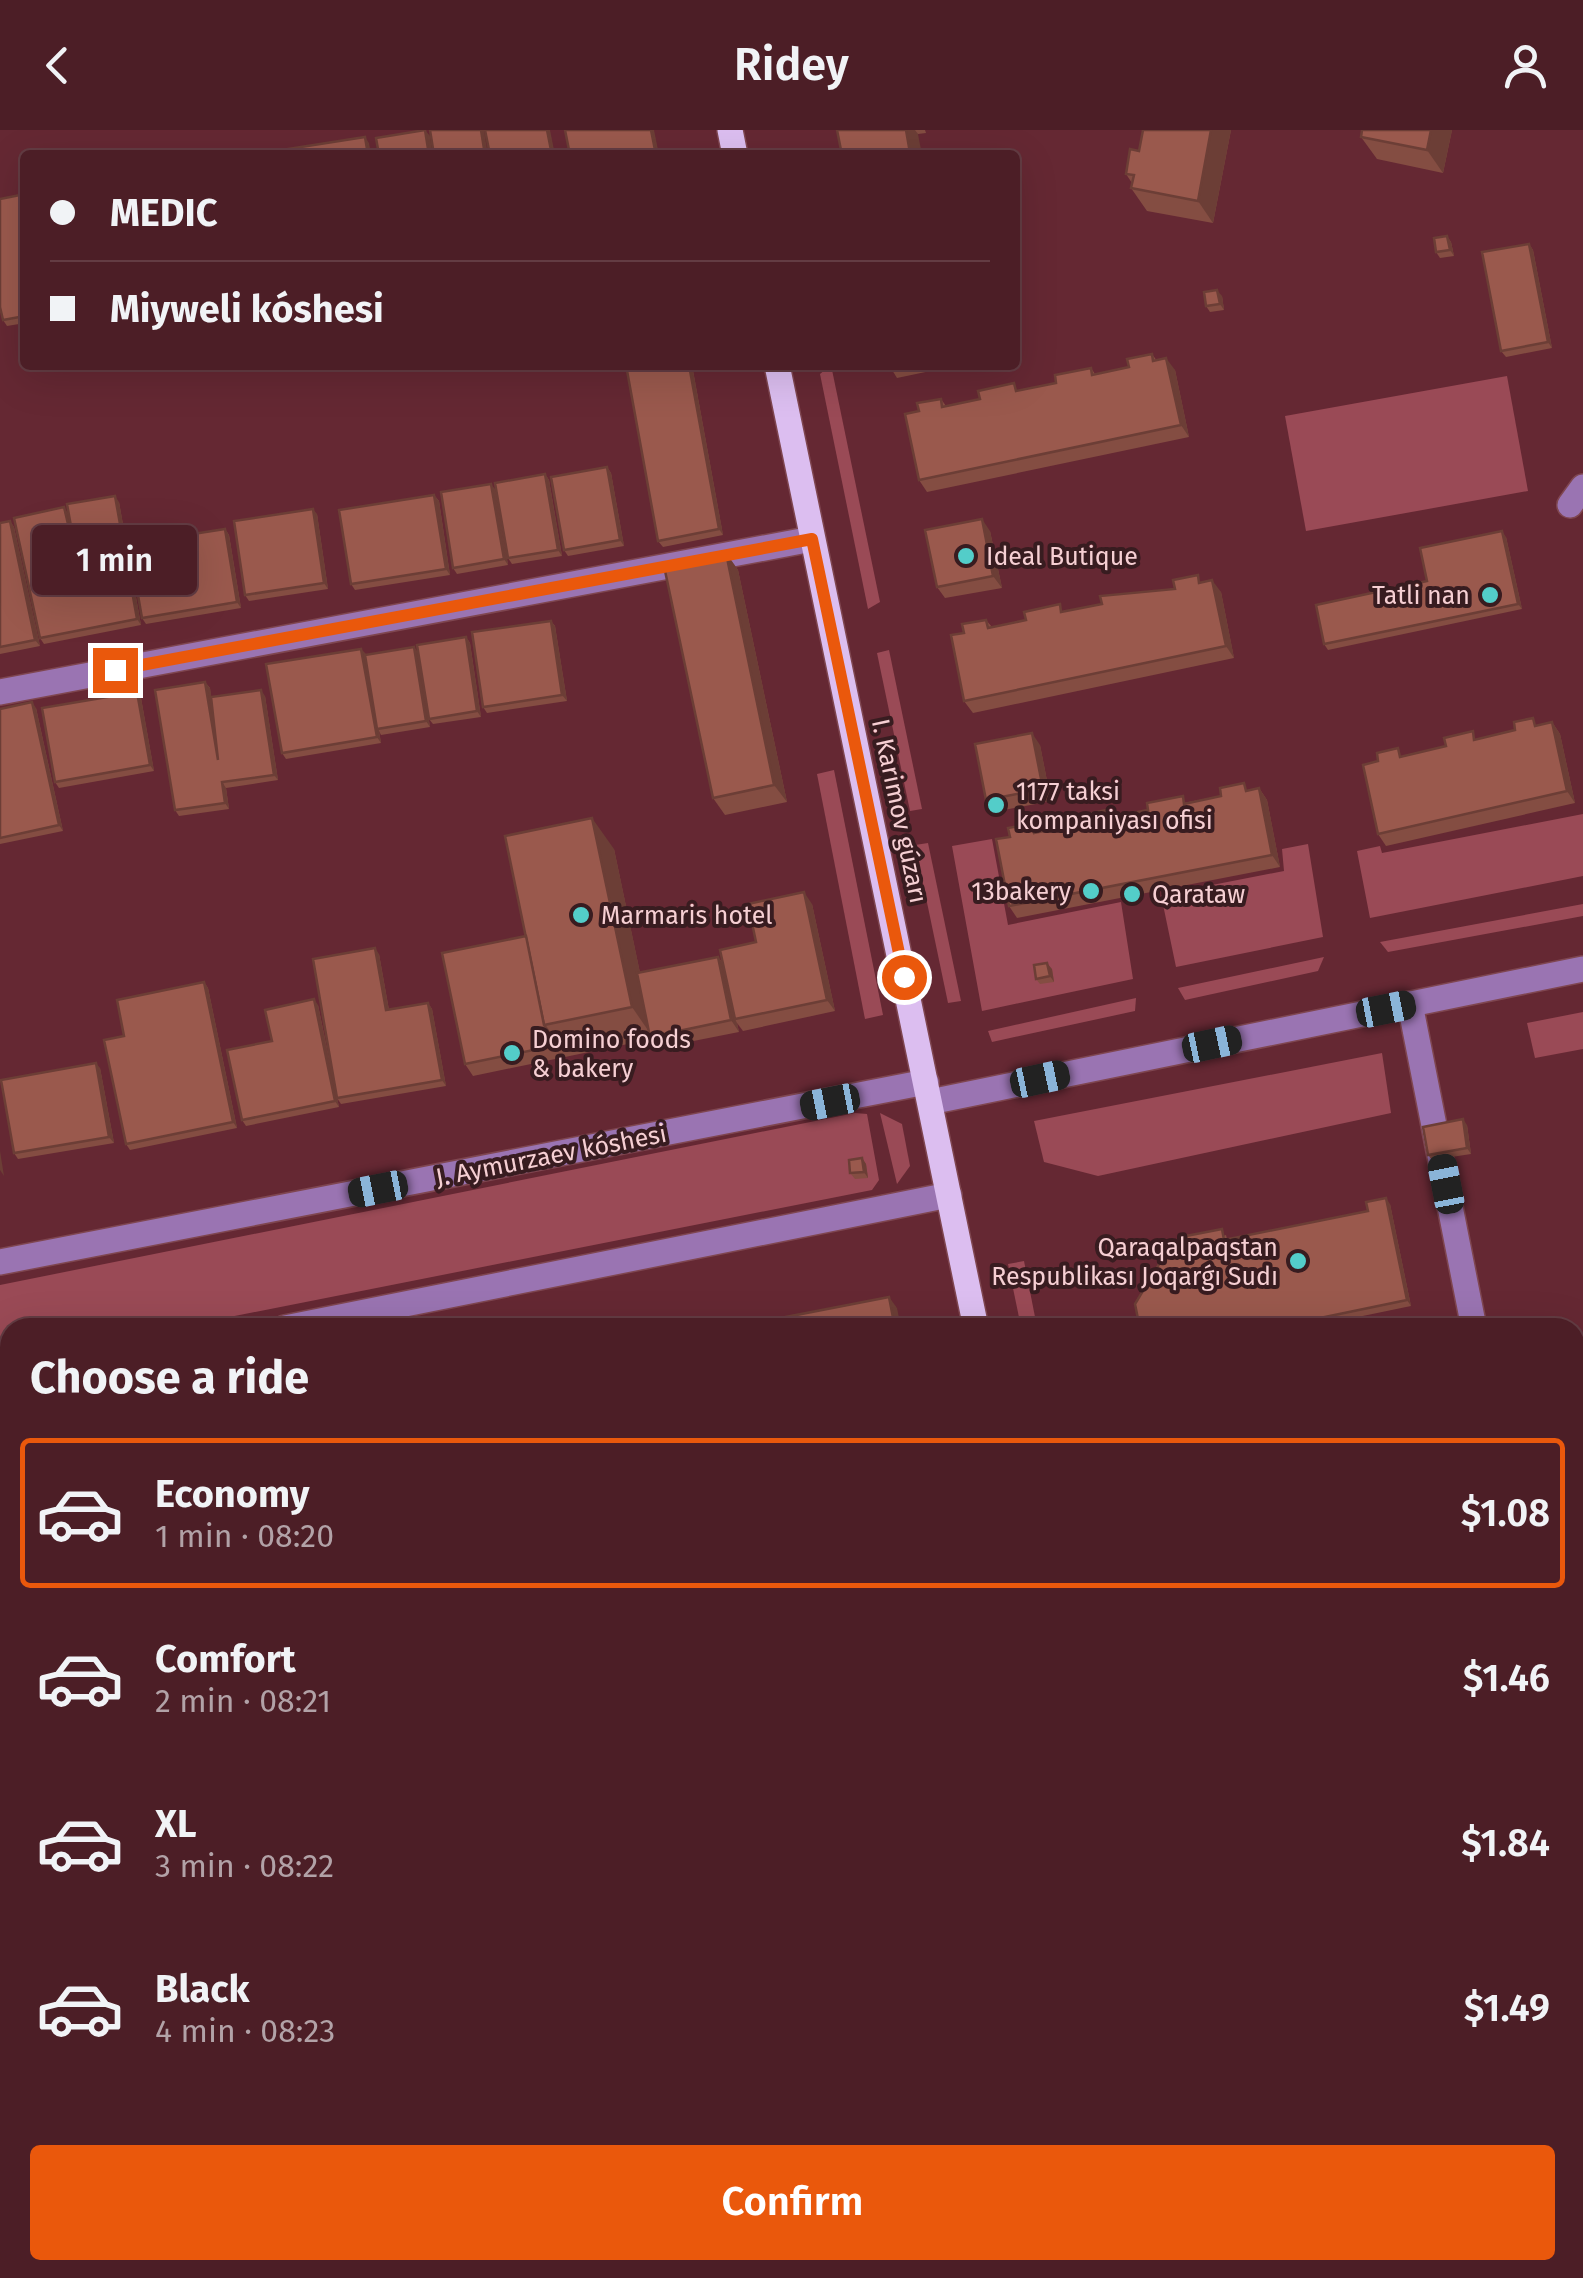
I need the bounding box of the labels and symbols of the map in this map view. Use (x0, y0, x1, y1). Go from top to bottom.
callout: 1 min (32, 525, 198, 595)
place label: Ideal Butique (986, 542, 1138, 572)
marker: Ideal Butique (955, 545, 977, 567)
place label: Tatli nan (1372, 581, 1470, 611)
marker: Tatli nan (1479, 584, 1501, 606)
route end (93, 648, 138, 693)
street label: I. Karimov gúzarı (865, 716, 933, 906)
place label: 1177 taksi kompaniyası ofisi (1016, 777, 1213, 836)
marker: 1177 taksi kompaniyası ofisi (985, 794, 1007, 816)
place label: 13bakery (971, 877, 1072, 907)
marker: 13bakery (1080, 880, 1102, 902)
place label: Qarataw (1152, 880, 1245, 910)
marker: Qarataw (1121, 883, 1143, 905)
place label: Marmaris hotel (601, 901, 773, 931)
marker: Marmaris hotel (570, 904, 592, 926)
route start (882, 955, 927, 1000)
car (1354, 989, 1418, 1029)
car (1180, 1023, 1244, 1065)
place label: Domino foods & bakery (532, 1025, 691, 1084)
marker: Domino foods & bakery (501, 1042, 523, 1064)
car (1008, 1058, 1072, 1100)
car (798, 1082, 862, 1122)
street label: J. Aymurzaev kóshesi (433, 1119, 669, 1193)
car (1426, 1152, 1466, 1216)
car (346, 1169, 410, 1209)
place label: Qaraqalpaqstan Respublikası Joqarǵı Sudı (991, 1233, 1278, 1292)
marker: Qaraqalpaqstan Respublikası Joqarǵı Sudı (1287, 1250, 1309, 1272)

